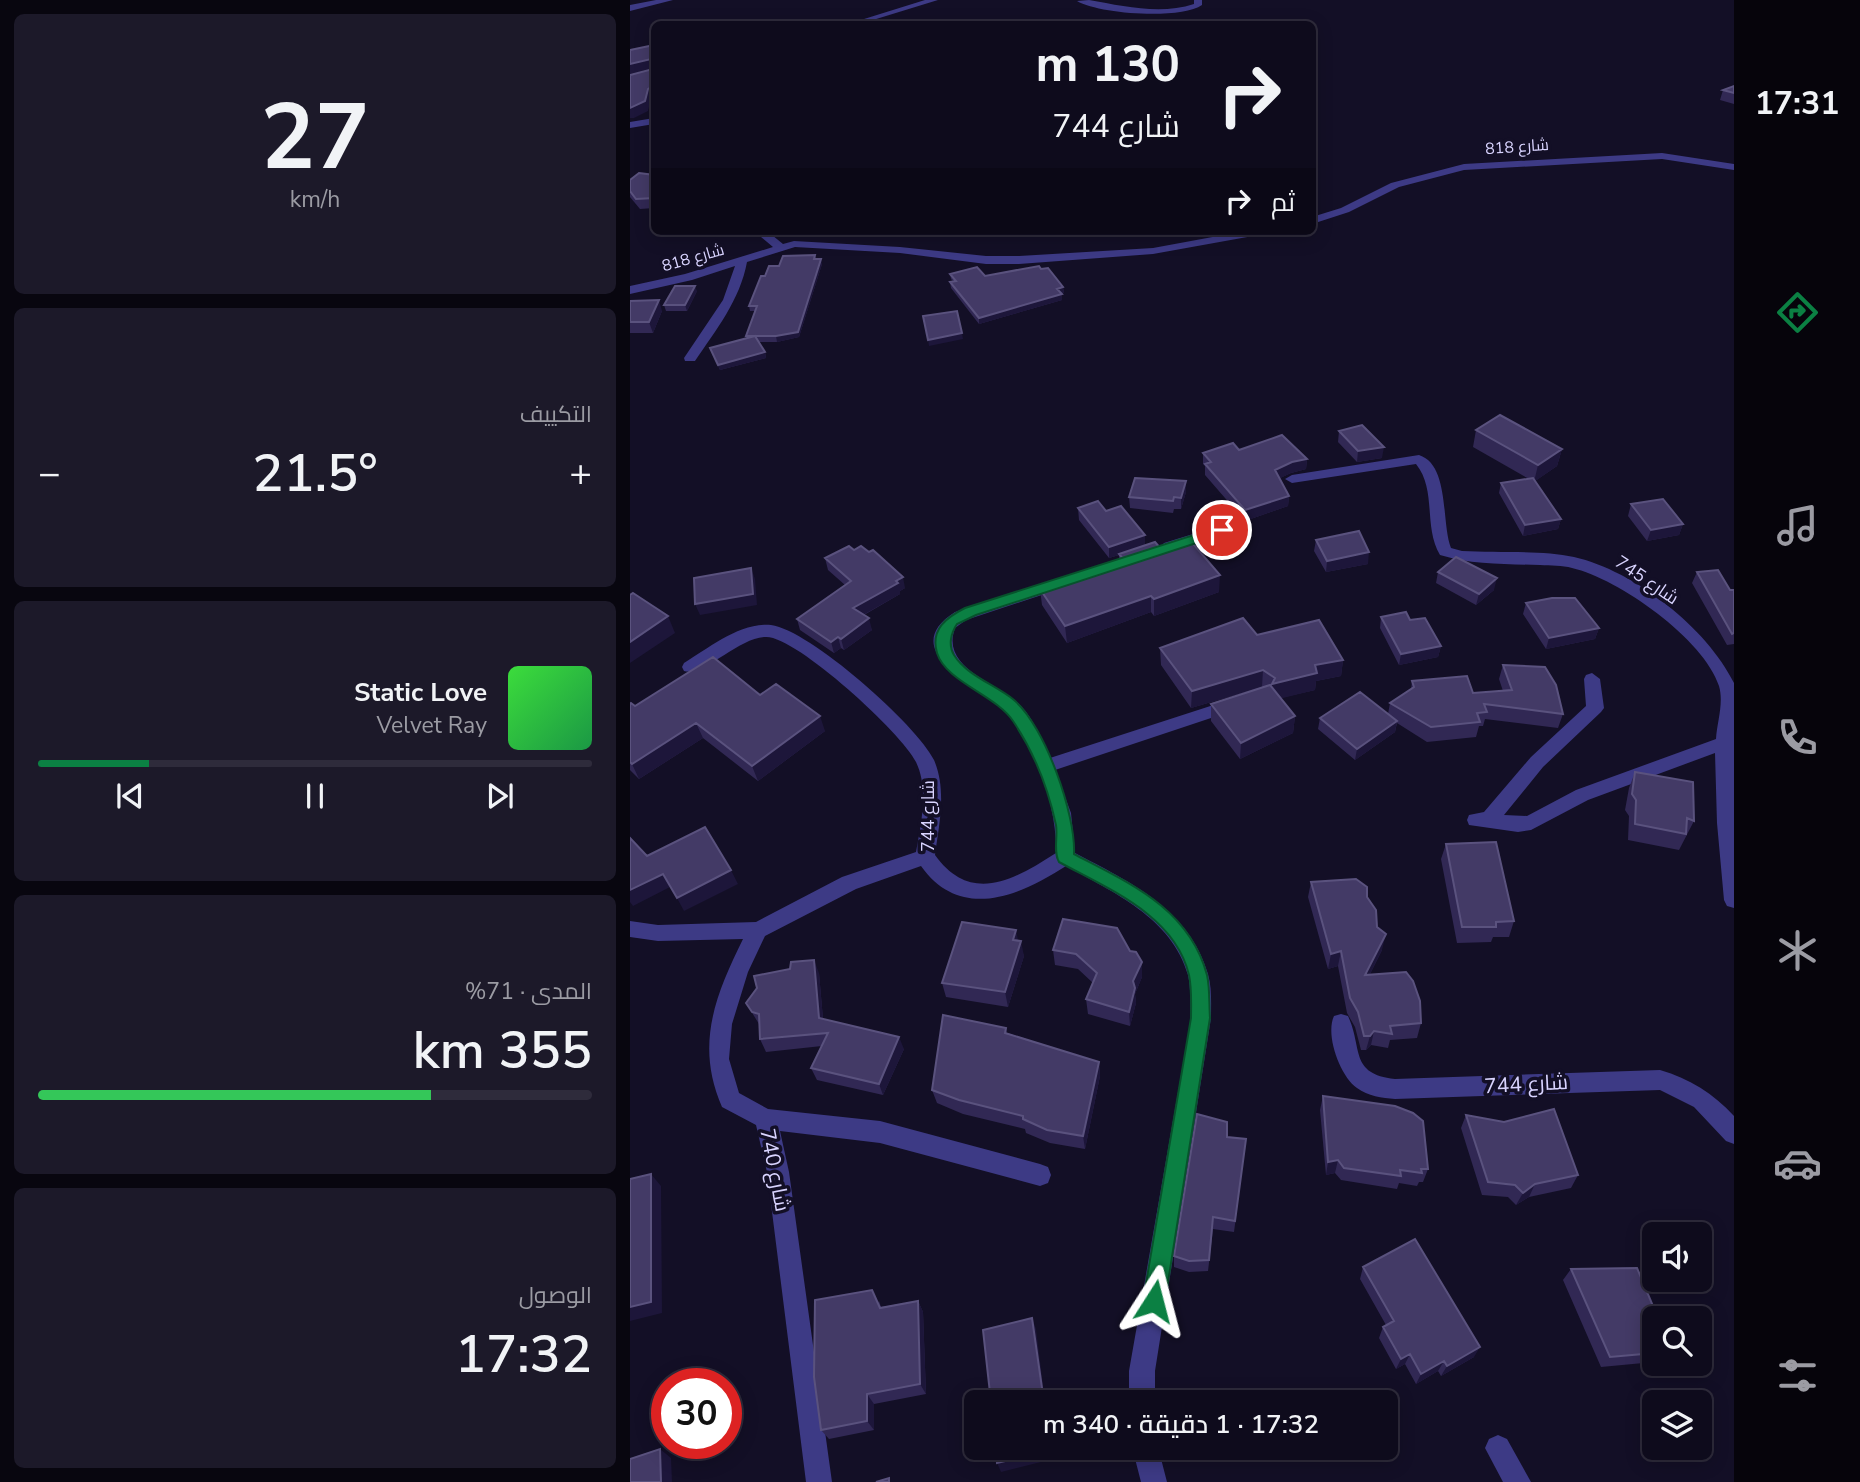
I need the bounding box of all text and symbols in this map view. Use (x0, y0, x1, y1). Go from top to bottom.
text: 130 m (1036, 31, 1180, 98)
icon: right (1204, 49, 1295, 140)
text: 27 (260, 76, 370, 200)
text: 17:31 (1755, 82, 1839, 125)
text: شارع 744 (1052, 105, 1180, 148)
street label: شارع 818 (1484, 134, 1550, 160)
icon: right (1219, 182, 1257, 220)
text: km/h (290, 184, 340, 215)
text: ثم (1271, 185, 1295, 220)
street label: شارع 818 (659, 239, 727, 277)
icon: directions (1773, 288, 1822, 337)
text: التكييف (520, 399, 592, 430)
text: 21.5° (252, 438, 378, 509)
text: − (38, 448, 61, 499)
text: + (569, 448, 592, 499)
pin (1192, 500, 1252, 560)
icon: music (1773, 501, 1822, 550)
icon: arrive (1203, 511, 1241, 549)
street label: شارع 745 (1610, 550, 1684, 610)
text: Static Love (354, 675, 487, 710)
text: Velvet Ray (377, 710, 487, 741)
icon: phone (1773, 713, 1822, 762)
icon: previous (111, 777, 149, 815)
icon: pause (296, 777, 334, 815)
icon: next (481, 777, 519, 815)
street label: شارع 744 (916, 780, 940, 852)
icon: climate (1773, 926, 1822, 975)
text: المدى · 71% (465, 976, 592, 1007)
text: 355 km (413, 1015, 592, 1086)
street label: شارع 744 (1483, 1068, 1569, 1100)
street label: شارع 740 (753, 1126, 797, 1214)
icon: car (1773, 1139, 1822, 1188)
map controls (1642, 1222, 1712, 1460)
button: sound (1642, 1222, 1712, 1292)
position arrow (1117, 1264, 1191, 1338)
text: الوصول (519, 1280, 592, 1311)
button: search (1642, 1306, 1712, 1376)
text: 17:32 (455, 1319, 592, 1390)
icon: filters (1773, 1351, 1822, 1400)
speed limit sign: 30 (651, 1368, 742, 1459)
button: layers (1642, 1390, 1712, 1460)
text: 17:32 · 1 دقيقة · 340 m (1043, 1407, 1319, 1442)

